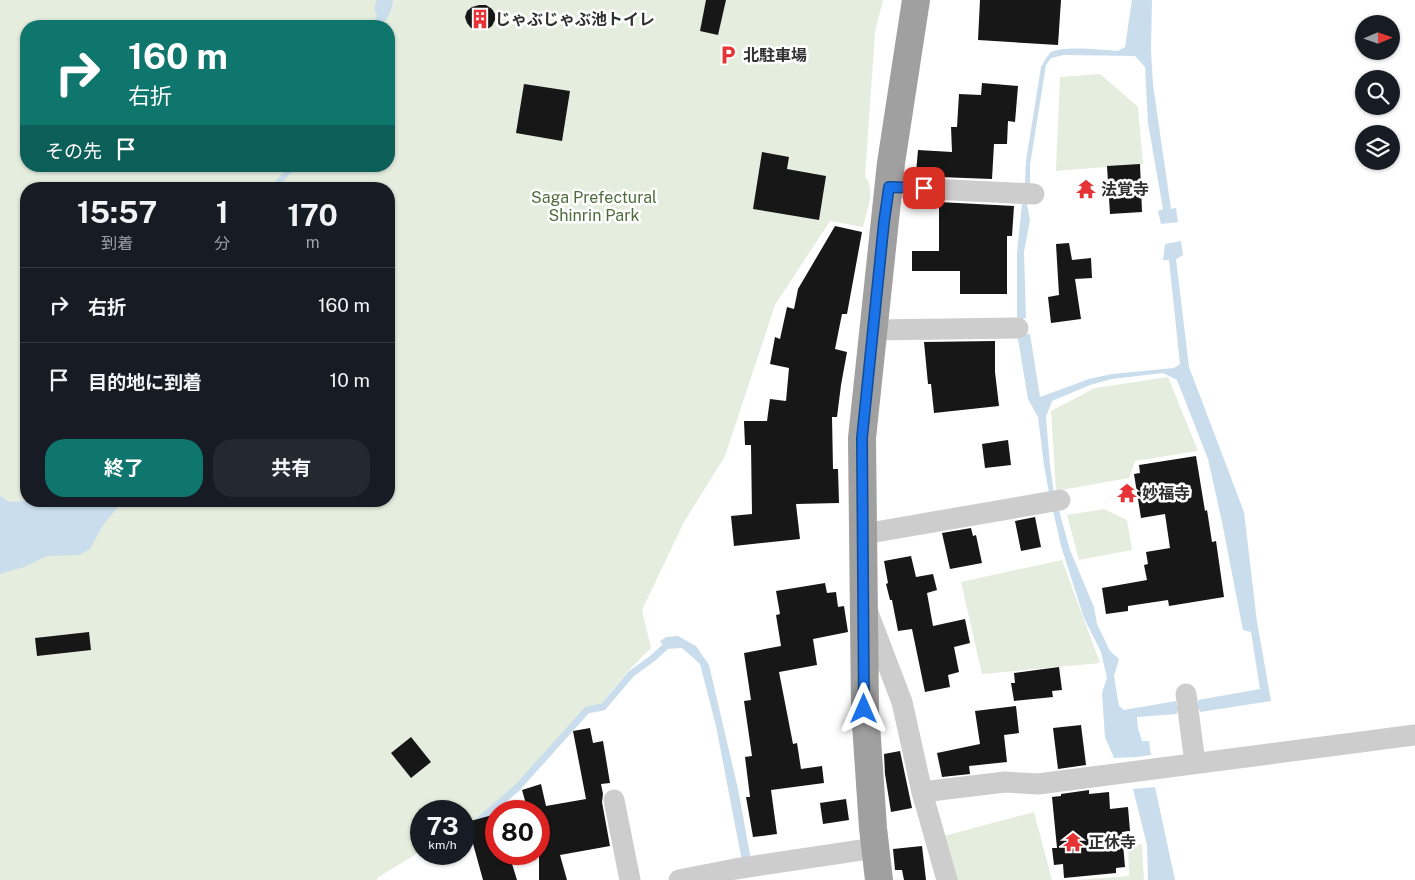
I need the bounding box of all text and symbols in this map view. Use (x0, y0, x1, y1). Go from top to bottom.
building icon: じゃぶじゃぶ池トイレ (469, 8, 491, 30)
place label: じゃぶじゃぶ池トイレ (495, 10, 655, 29)
north arrow (1355, 15, 1400, 60)
map controls (1355, 15, 1400, 170)
text: 160 m (128, 36, 228, 77)
icon: right (45, 40, 110, 105)
parking icon: 北駐車場 (717, 44, 739, 66)
place label: 北駐車場 (743, 46, 807, 65)
button: search (1355, 70, 1400, 115)
text: 右折 (128, 83, 172, 109)
button: layers (1355, 125, 1400, 170)
icon: arrive (112, 135, 140, 163)
text: その先 (45, 140, 102, 162)
pin (903, 167, 945, 209)
icon: arrive (910, 174, 938, 202)
temple icon: 法覚寺 (1075, 178, 1097, 200)
place label: 法覚寺 (1101, 180, 1149, 199)
park label: Saga Prefectural Shinrin Park (531, 188, 657, 225)
text: 15:57 (77, 194, 157, 230)
text: 1 (216, 194, 229, 230)
text: 170 (287, 197, 338, 233)
text: m (306, 233, 320, 252)
text: 到着 (101, 234, 133, 253)
text: 分 (214, 234, 230, 253)
icon: right (45, 291, 73, 319)
text: 160 m (318, 294, 370, 316)
text: 右折 (88, 296, 126, 318)
icon: arrive (45, 366, 73, 394)
text: 10 m (330, 369, 370, 391)
text: 目的地に到着 (88, 371, 202, 393)
button: 終了 (45, 439, 203, 497)
button: 共有 (213, 439, 370, 497)
temple icon: 妙福寺 (1116, 482, 1138, 504)
place label: 妙福寺 (1142, 484, 1190, 503)
position arrow (837, 682, 889, 734)
speed limit sign: 80 (485, 800, 550, 865)
text: 73 (426, 811, 459, 841)
temple icon: 正休寺 (1062, 831, 1084, 853)
place label: 正休寺 (1088, 833, 1136, 852)
text: km/h (428, 838, 457, 852)

